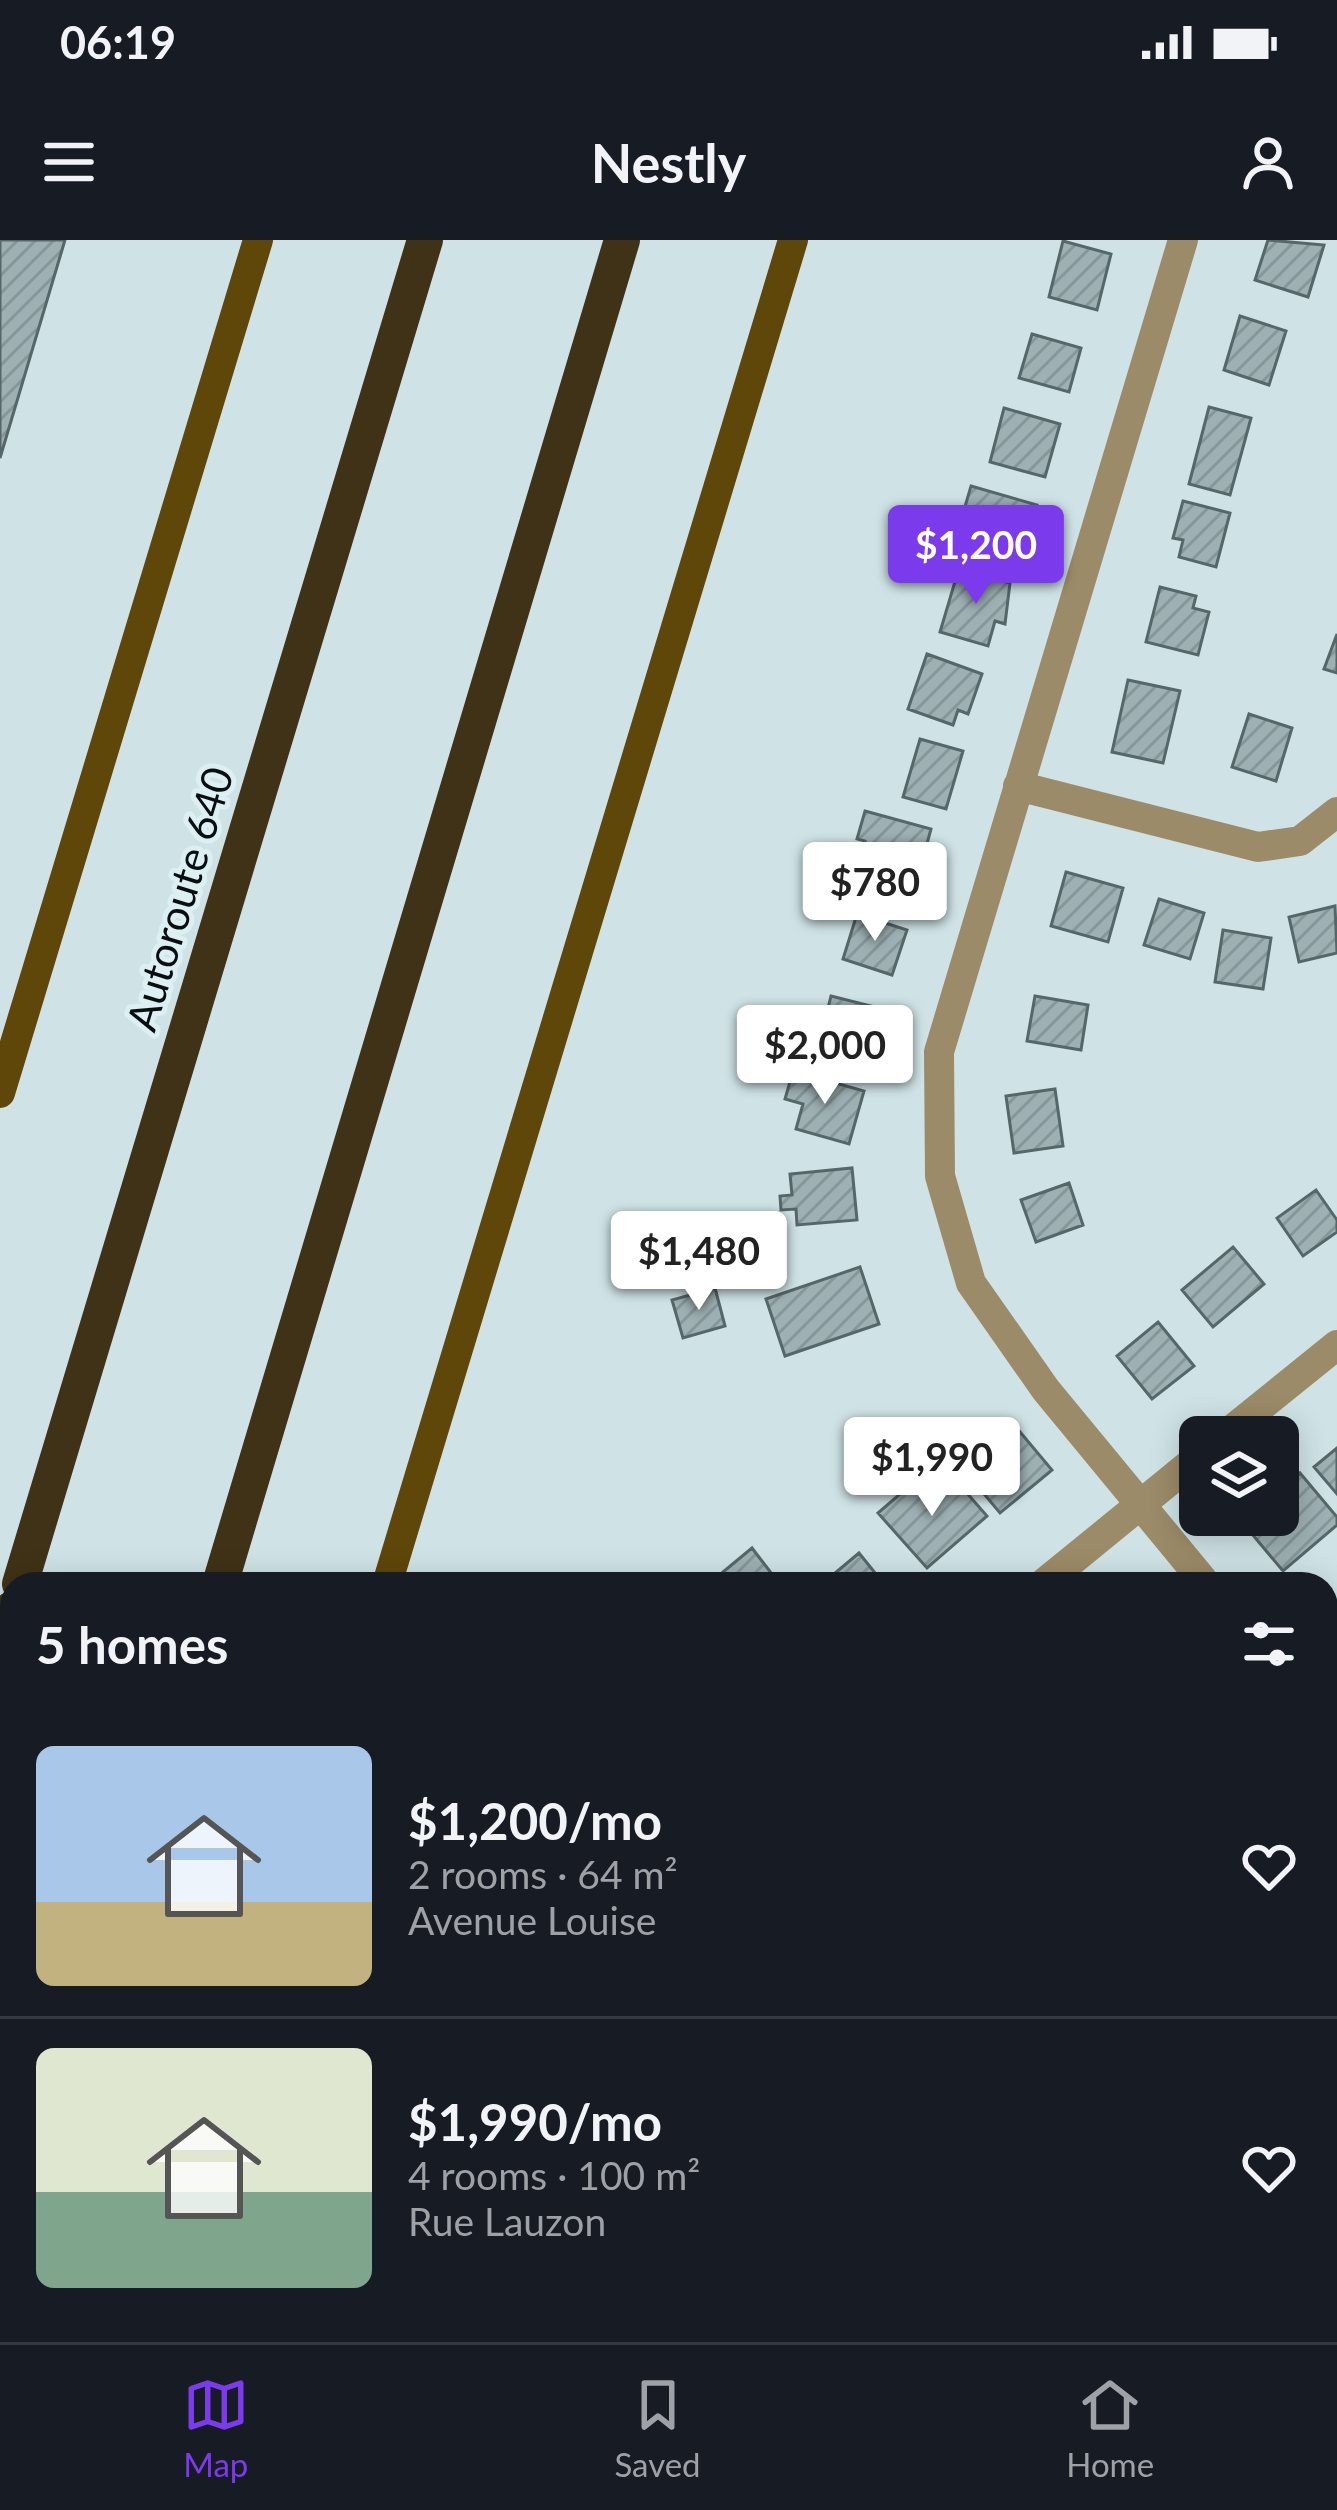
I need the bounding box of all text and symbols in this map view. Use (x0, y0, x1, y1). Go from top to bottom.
text: 06:19 (60, 15, 176, 69)
icon: menu (36, 129, 102, 195)
icon: person (1235, 129, 1301, 195)
text: Nestly (591, 130, 746, 195)
pin: $1,200 (878, 505, 1074, 607)
text: $1,200 (915, 521, 1037, 567)
street label: Autoroute 640 (115, 761, 243, 1036)
pin: $780 (804, 842, 946, 944)
text: $780 (830, 858, 920, 904)
pin: $2,000 (727, 1005, 923, 1107)
text: $2,000 (764, 1021, 886, 1067)
pin: $1,480 (601, 1211, 797, 1313)
text: $1,480 (638, 1227, 760, 1273)
map controls (1179, 1416, 1299, 1536)
button: layers (1179, 1416, 1299, 1536)
pin: $1,990 (834, 1417, 1030, 1519)
text: $1,990 (871, 1433, 993, 1479)
icon: filters (1236, 1611, 1302, 1677)
text: 5 homes (36, 1614, 228, 1675)
text: $1,200/mo (408, 1790, 662, 1851)
icon: home (132, 1794, 276, 1938)
icon: heart (1236, 1833, 1302, 1899)
text: 2 rooms · 64 m² (408, 1851, 678, 1897)
text: Avenue Louise (408, 1897, 656, 1943)
text: $1,990/mo (408, 2091, 662, 2152)
icon: home (132, 2096, 276, 2240)
icon: heart (1236, 2135, 1302, 2201)
text: 4 rooms · 100 m² (408, 2152, 700, 2198)
text: Rue Lauzon (408, 2198, 606, 2244)
tab: Map (183, 2372, 249, 2484)
tab: Saved (614, 2372, 701, 2484)
tab: Home (1066, 2372, 1154, 2484)

